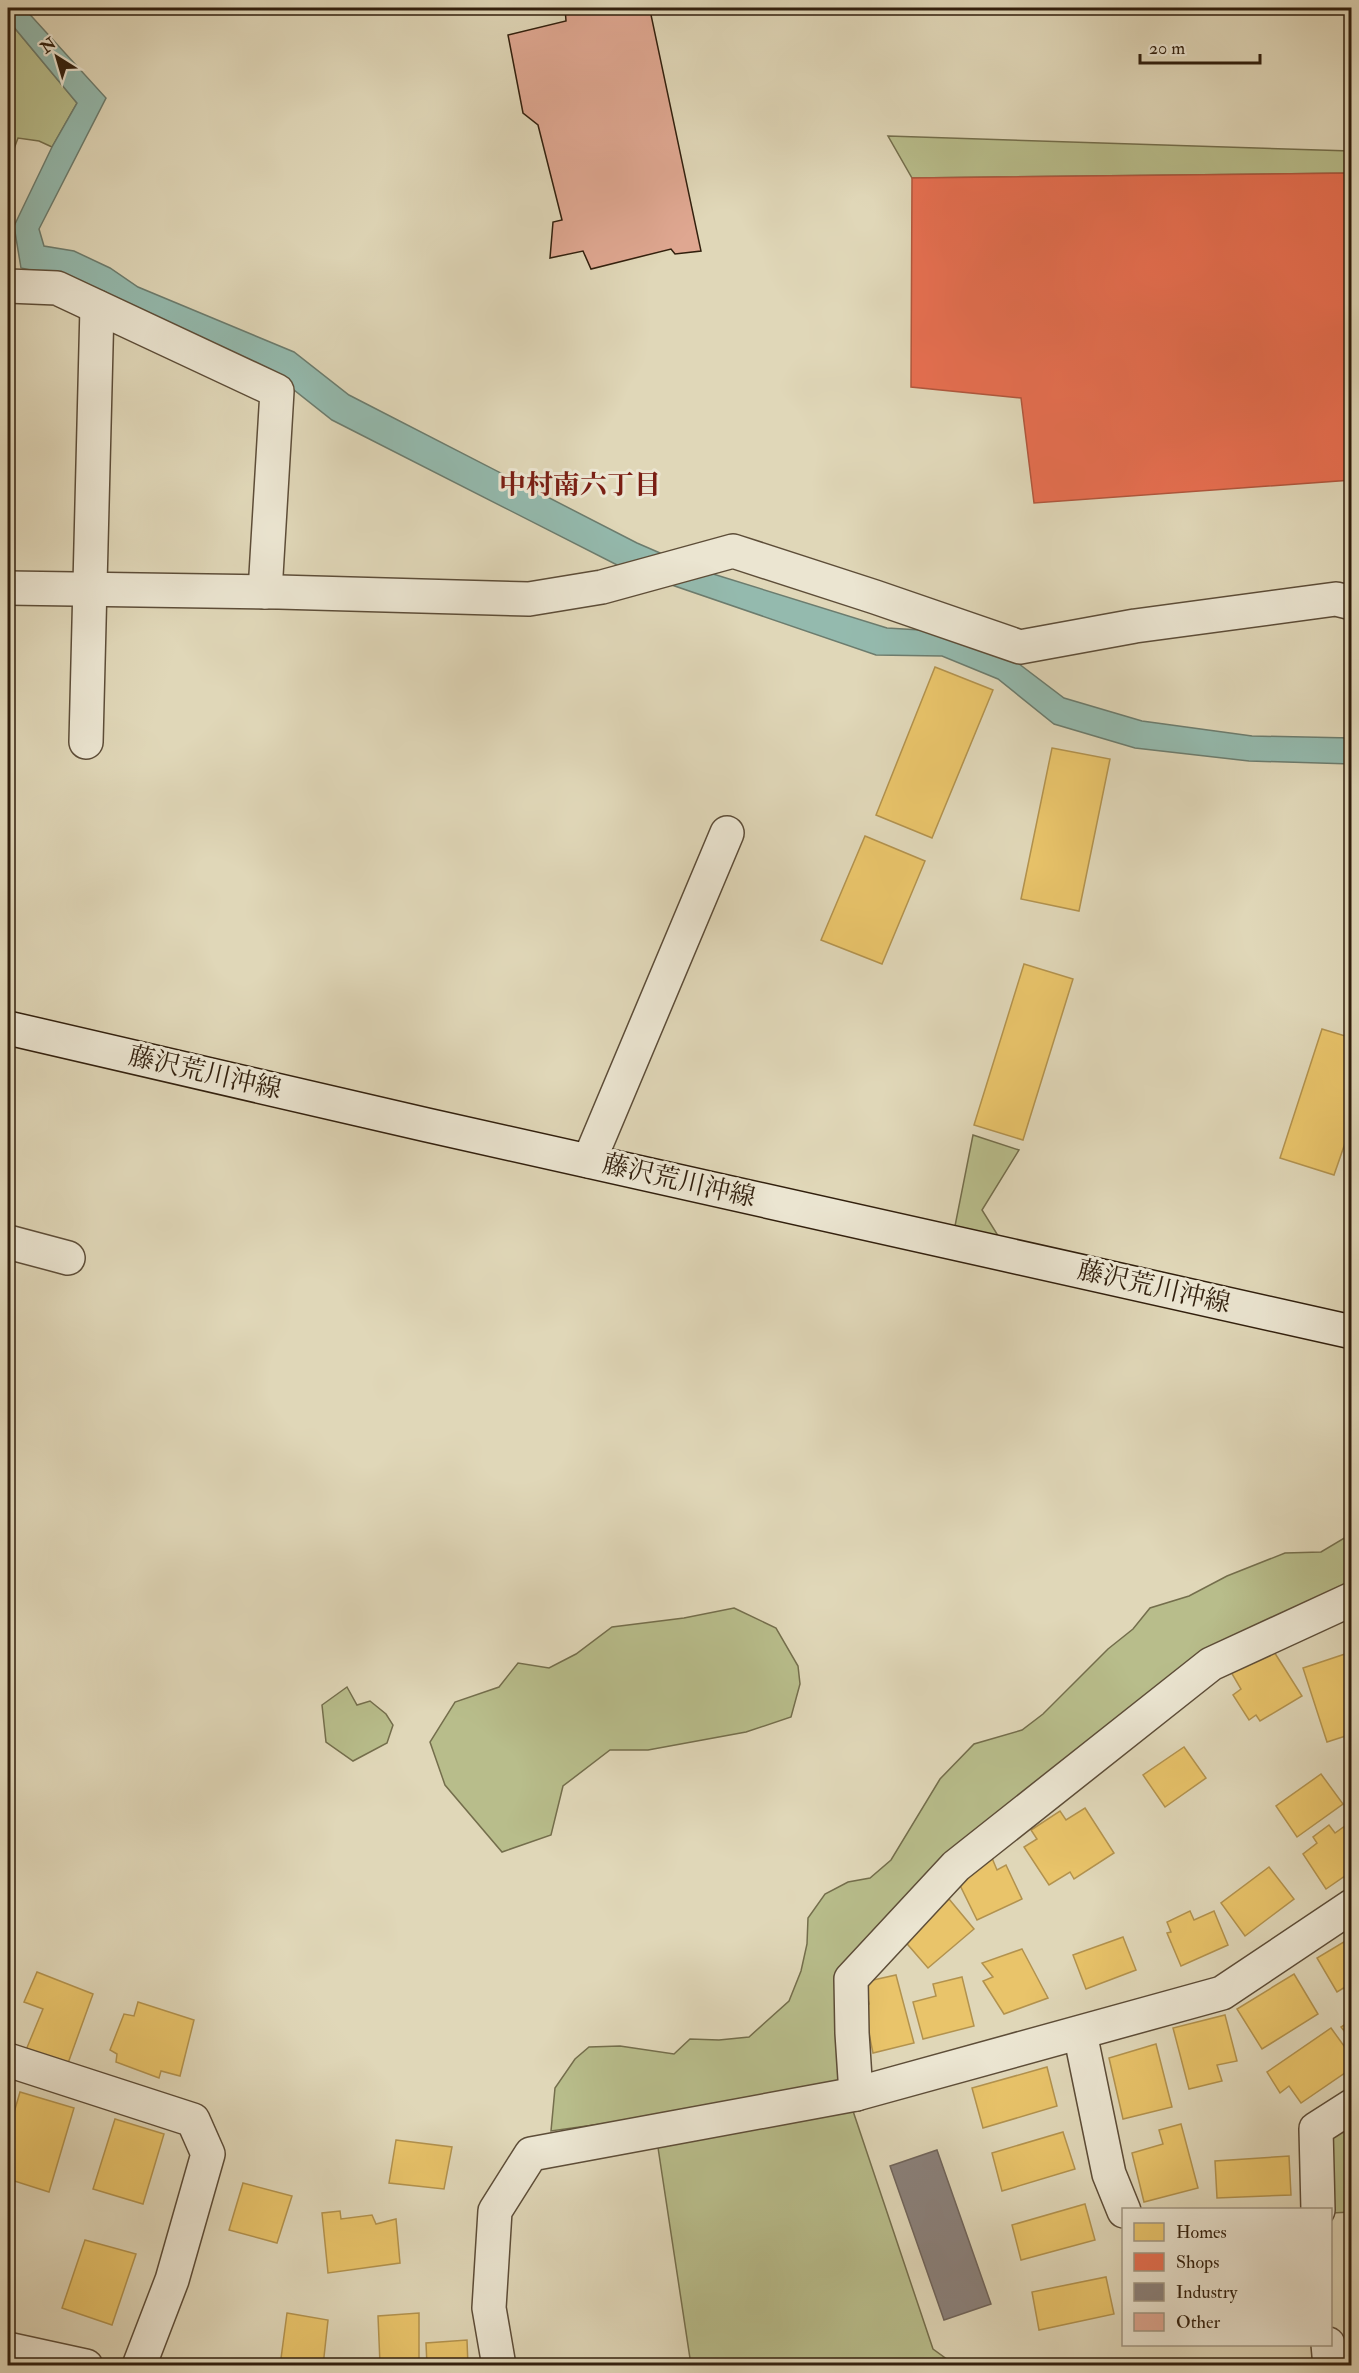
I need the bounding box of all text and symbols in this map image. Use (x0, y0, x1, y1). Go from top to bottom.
north arrow (27, 27, 87, 87)
scale bar (1140, 27, 1260, 65)
text: N (36, 33, 61, 59)
text: 20 m (1149, 37, 1185, 60)
district label: 中村南六丁目 (499, 469, 661, 502)
street label: 藤沢荒川沖線 (125, 1040, 285, 1106)
street label: 藤沢荒川沖線 (599, 1148, 759, 1214)
street label: 藤沢荒川沖線 (1074, 1254, 1234, 1320)
legend (1122, 2208, 1332, 2346)
text: Homes (1176, 2221, 1227, 2244)
text: Shops (1176, 2251, 1219, 2274)
text: Industry (1176, 2281, 1238, 2304)
text: Other (1176, 2311, 1220, 2334)

